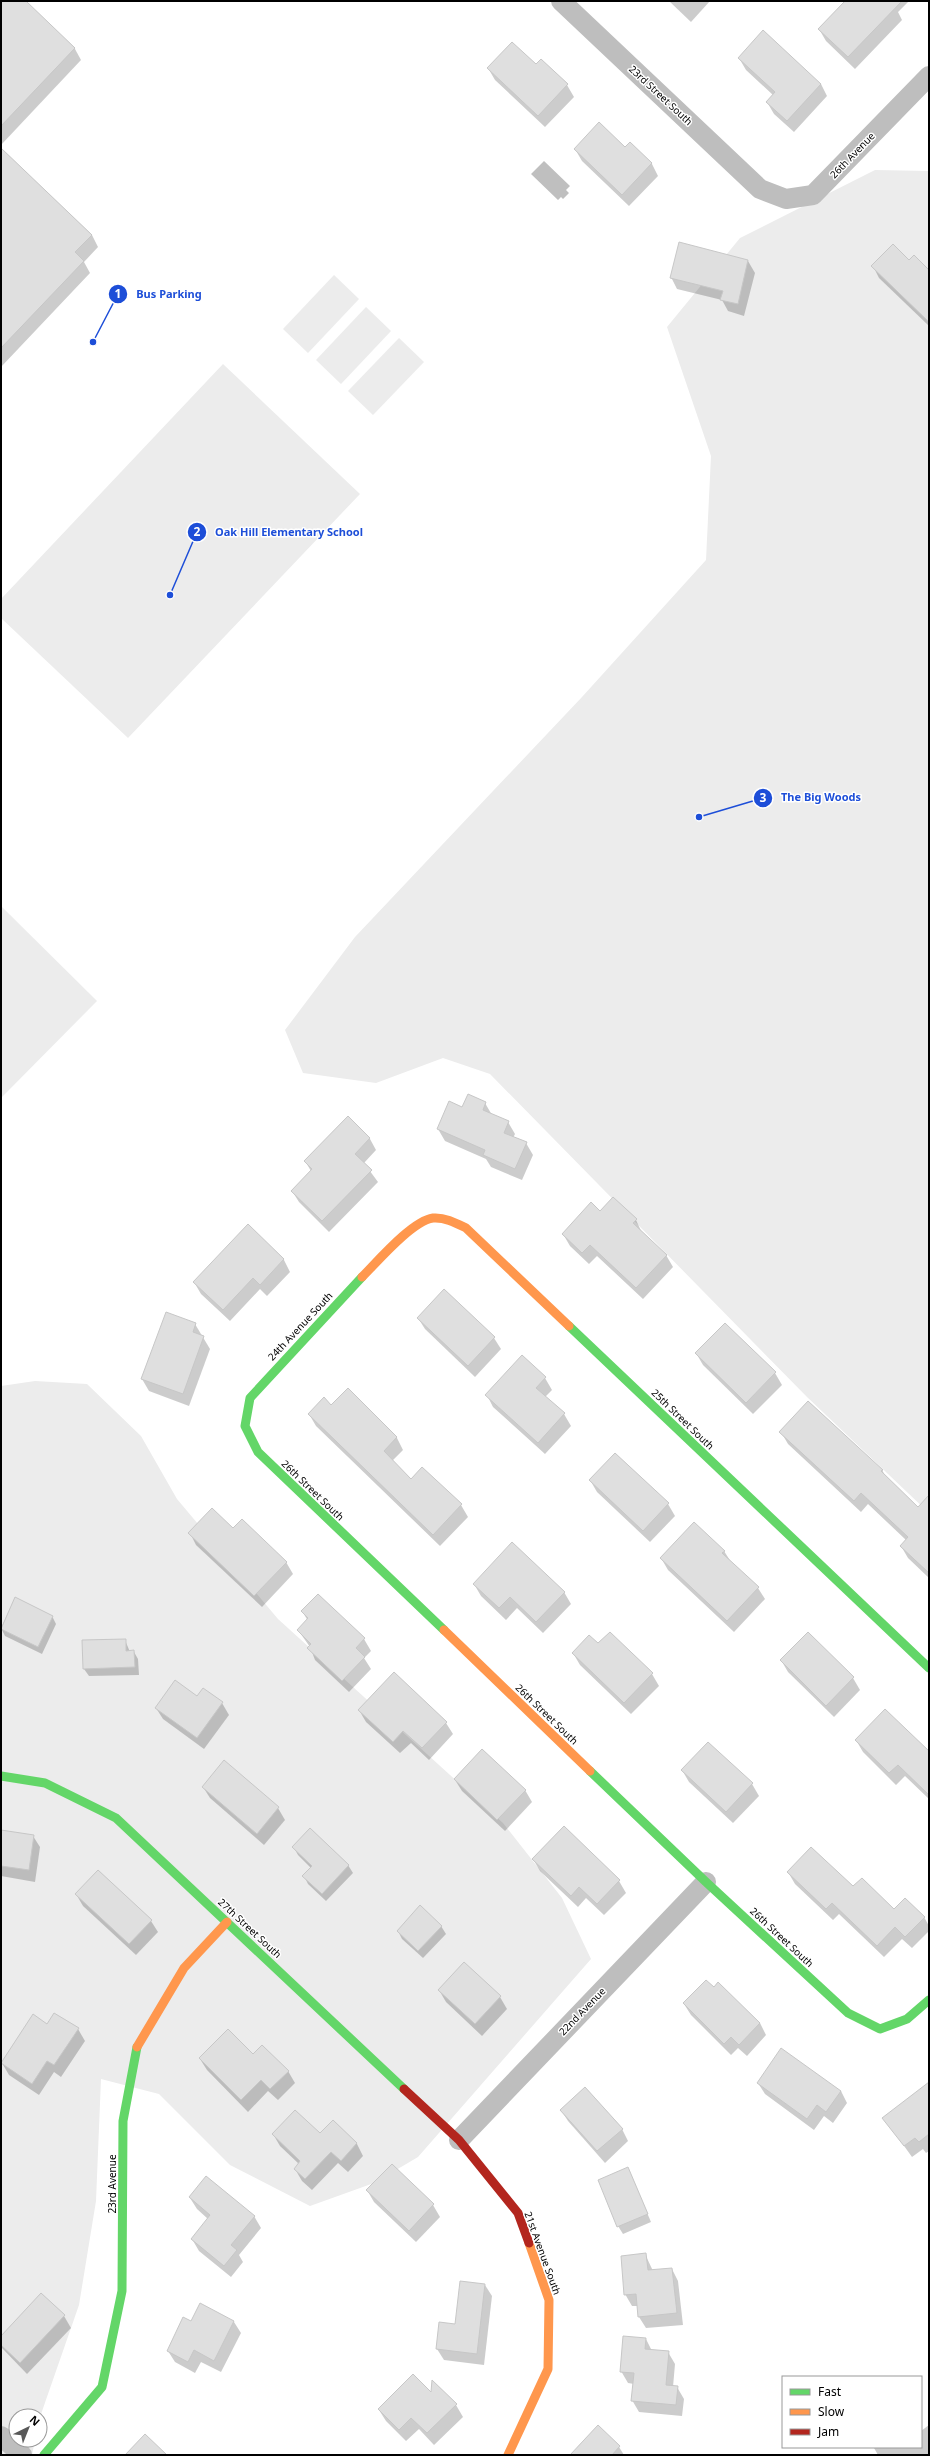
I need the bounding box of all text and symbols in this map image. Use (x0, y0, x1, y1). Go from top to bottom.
street label: 23rd Street South (626, 62, 696, 128)
street label: 26th Avenue (826, 129, 878, 181)
callout: Bus Parking (108, 282, 209, 305)
text: 1 (115, 285, 121, 302)
text: Bus Parking (136, 286, 202, 301)
callout: Oak Hill Elementary School (187, 520, 371, 543)
text: 2 (194, 523, 201, 540)
text: Oak Hill Elementary School (215, 524, 363, 539)
callout: The Big Woods (753, 786, 869, 809)
text: 3 (760, 789, 767, 806)
text: The Big Woods (781, 789, 861, 804)
street label: 24th Avenue South (265, 1289, 335, 1363)
street label: 25th Street South (649, 1386, 717, 1452)
street label: 26th Street South (279, 1457, 347, 1523)
street label: 26th Street South (513, 1681, 581, 1747)
street label: 27th Street South (215, 1895, 285, 1961)
street label: 26th Street South (747, 1904, 817, 1970)
street label: 22nd Avenue (556, 1984, 609, 2038)
street label: 23rd Avenue (105, 2154, 119, 2214)
street label: 21st Avenue South (521, 2209, 565, 2297)
legend (782, 2376, 922, 2448)
text: Fast (818, 2383, 842, 2400)
text: Slow (818, 2403, 845, 2420)
north arrow (8, 2408, 48, 2448)
text: N (27, 2412, 44, 2429)
text: Jam (817, 2423, 839, 2440)

